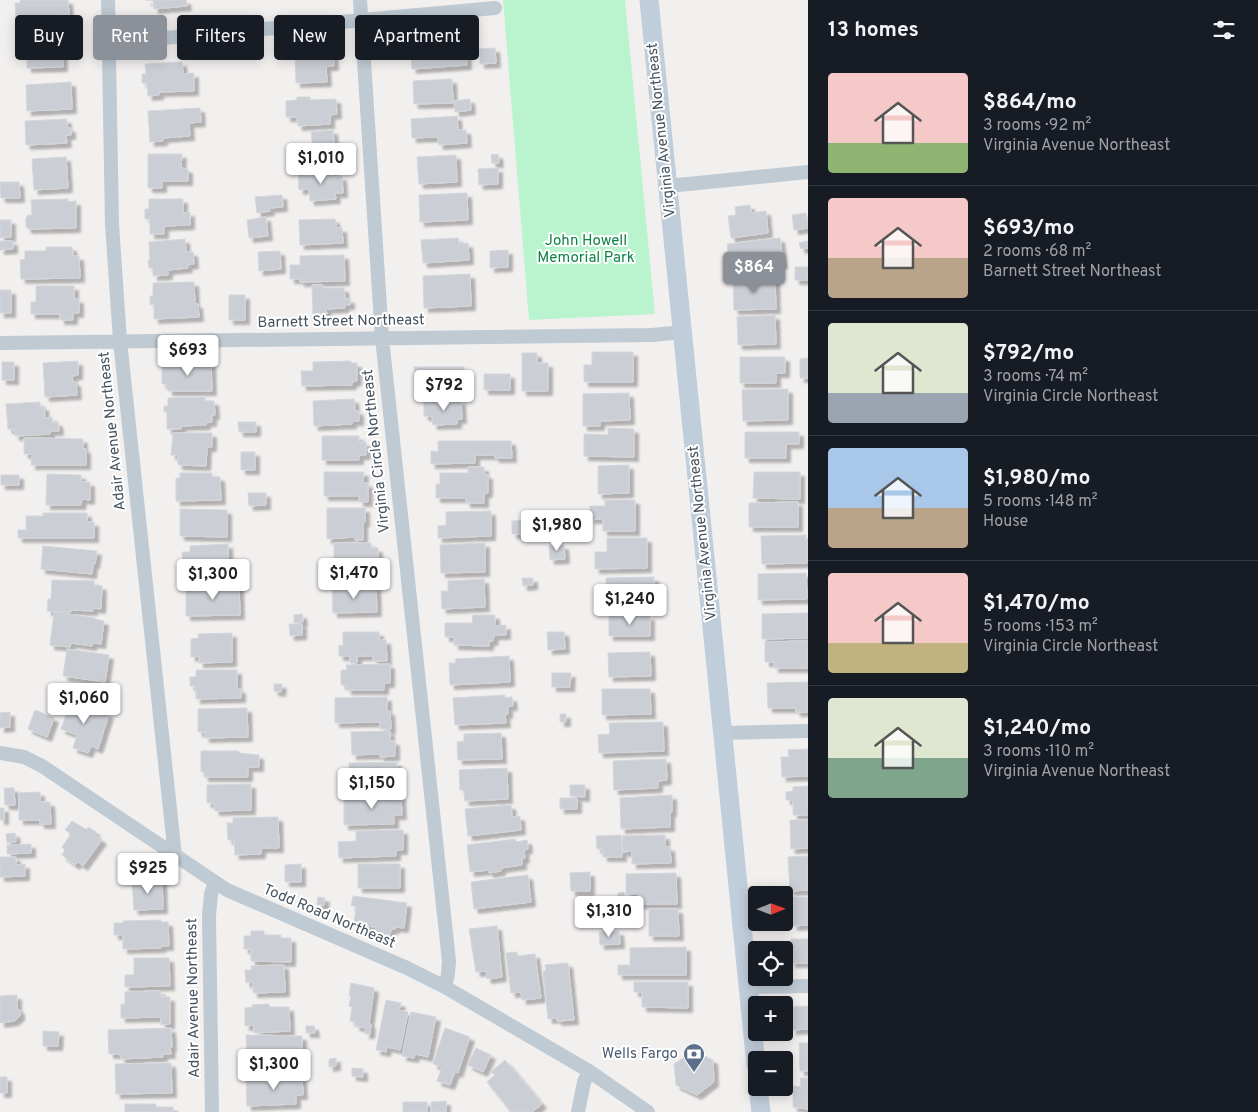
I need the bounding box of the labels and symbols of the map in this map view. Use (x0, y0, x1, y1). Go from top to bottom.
street label: Virginia Avenue Northeast (643, 42, 681, 218)
pin: $1,010 (280, 142, 362, 185)
park label: John Howell Memorial Park (537, 232, 635, 268)
pin: $864 (724, 252, 784, 294)
street label: Barnett Street Northeast (257, 311, 425, 333)
pin: $693 (158, 334, 218, 377)
street label: Adair Avenue Northeast (95, 350, 131, 512)
street label: Virginia Circle Northeast (359, 368, 395, 534)
pin: $792 (414, 370, 474, 412)
street label: Virginia Avenue Northeast (684, 445, 722, 621)
pin: $1,980 (516, 510, 598, 552)
pin: $1,300 (172, 558, 254, 601)
pin: $1,470 (313, 558, 395, 600)
pin: $1,240 (589, 584, 671, 626)
pin: $1,060 (43, 682, 125, 725)
pin: $1,150 (331, 768, 413, 810)
pin: $925 (118, 852, 178, 895)
street label: Todd Road Northeast (260, 880, 398, 954)
north arrow (748, 886, 792, 931)
pin: $1,310 (568, 896, 650, 938)
street label: Adair Avenue Northeast (183, 918, 205, 1078)
bank icon: Wells Fargo (682, 1042, 706, 1073)
place label: Wells Fargo (602, 1045, 678, 1064)
pin: $1,300 (233, 1048, 315, 1091)

